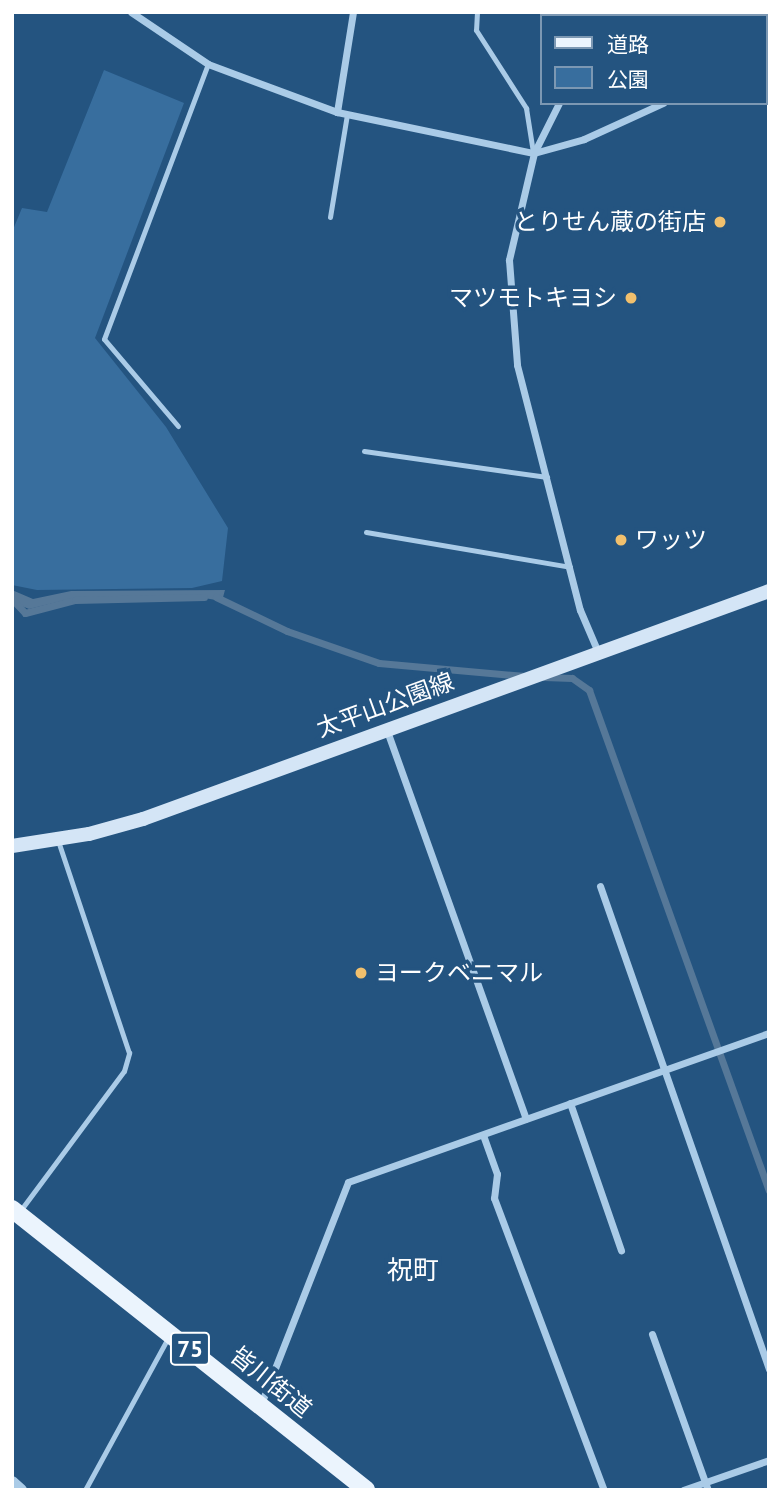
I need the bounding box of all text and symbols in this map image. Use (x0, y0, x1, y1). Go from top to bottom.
legend (540, 14, 767, 105)
text: 道路 (607, 31, 649, 58)
text: 公園 (607, 66, 649, 93)
place label: とりせん蔵の街店 (514, 208, 706, 236)
marker: とりせん蔵の街店 (712, 214, 728, 230)
place label: マツモトキヨシ (449, 284, 617, 312)
marker: マツモトキヨシ (623, 290, 639, 306)
place label: ワッツ (635, 526, 707, 554)
marker: ワッツ (613, 532, 629, 548)
street label: 太平山公園線 (312, 667, 458, 743)
place label: ヨークベニマル (375, 959, 543, 987)
marker: ヨークベニマル (353, 965, 369, 981)
district label: 祝町 (387, 1254, 439, 1286)
road number: 75 (169, 1330, 211, 1368)
street label: 皆川街道 (225, 1341, 317, 1423)

